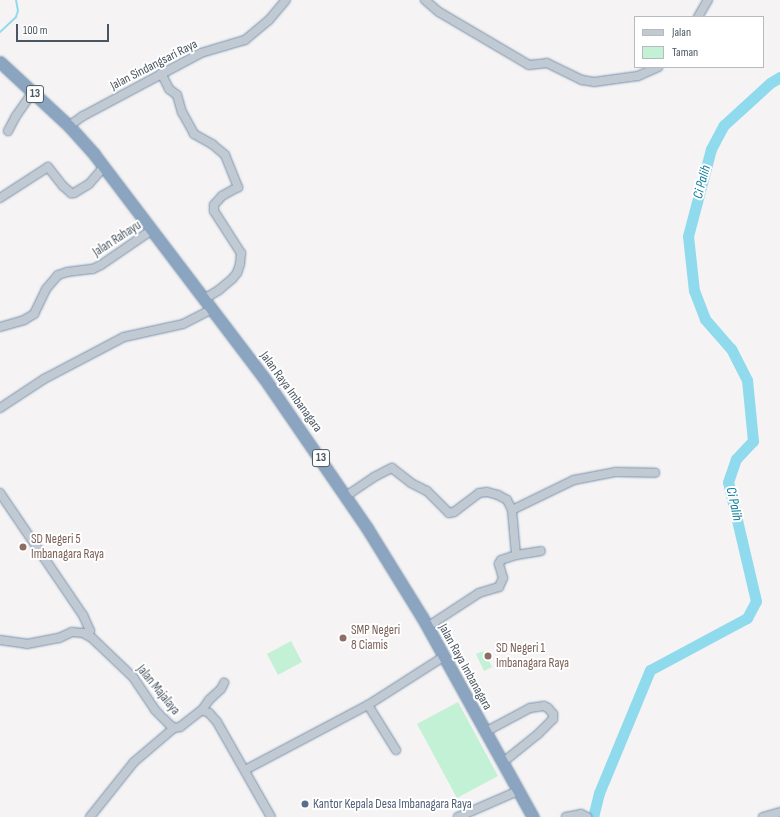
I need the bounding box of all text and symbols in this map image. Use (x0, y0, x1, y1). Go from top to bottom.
scale bar (18, 16, 111, 42)
legend (634, 16, 764, 68)
text: 100 m (23, 23, 48, 38)
text: Jalan (672, 25, 691, 40)
street label: Jalan Sindangsari Raya (108, 36, 200, 94)
text: Taman (672, 45, 698, 60)
road number: 13 (25, 84, 45, 104)
water label: Ci Palih (689, 163, 715, 201)
street label: Jalan Rahayu (90, 218, 144, 260)
street label: Jalan Raya Imbanagara (257, 349, 325, 435)
road number: 13 (311, 448, 331, 468)
water label: Ci Palih (722, 486, 746, 522)
place label: SD Negeri 5 Imbanagara Raya (31, 532, 104, 563)
marker: SD Negeri 5 Imbanagara Raya (18, 542, 28, 552)
street label: Jalan Raya Imbanagara (435, 621, 495, 713)
place label: SMP Negeri 8 Ciamis (351, 623, 400, 654)
marker: SMP Negeri 8 Ciamis (338, 633, 348, 643)
place label: SD Negeri 1 Imbanagara Raya (496, 641, 569, 672)
marker: SD Negeri 1 Imbanagara Raya (483, 651, 493, 661)
street label: Jalan Majalaya (133, 662, 183, 718)
place label: Kantor Kepala Desa Imbanagara Raya (313, 796, 472, 812)
marker: Kantor Kepala Desa Imbanagara Raya (300, 799, 310, 809)

